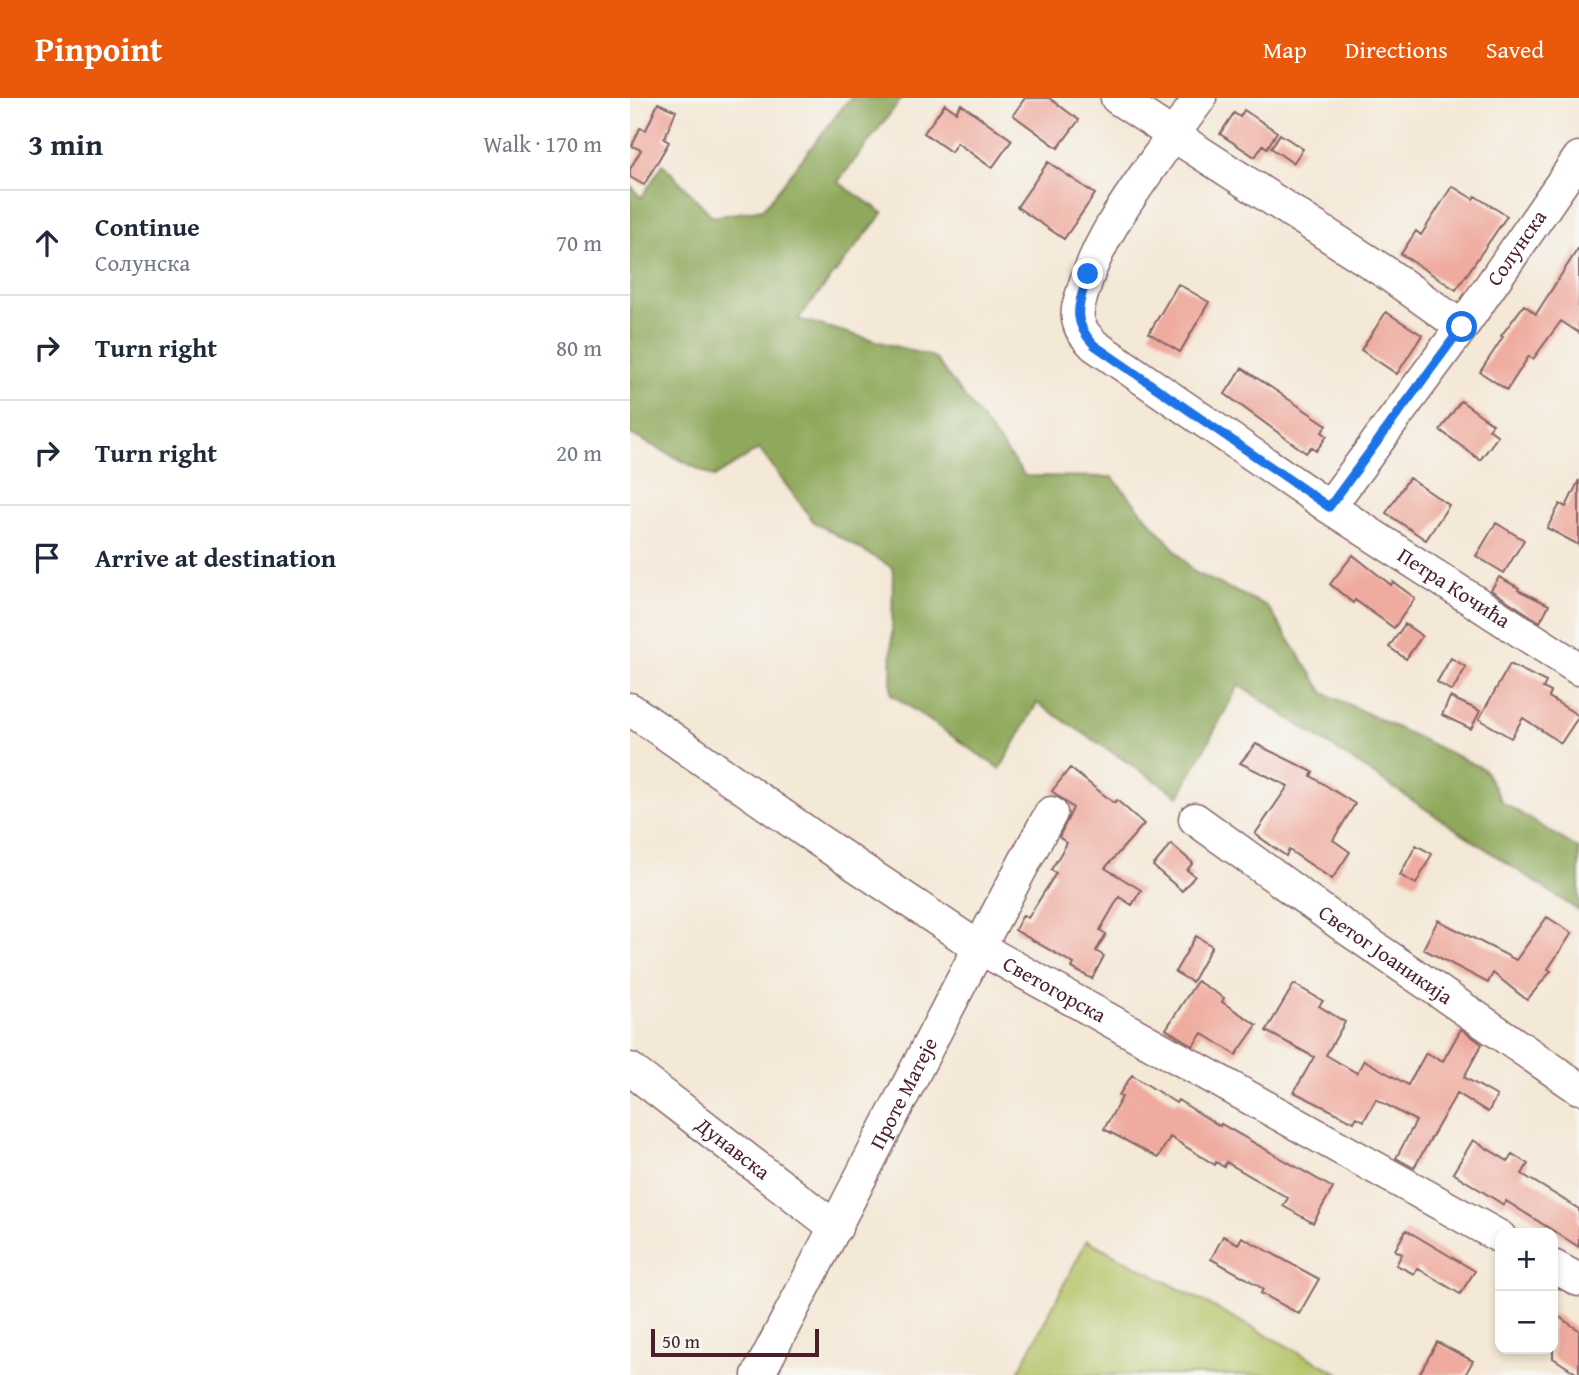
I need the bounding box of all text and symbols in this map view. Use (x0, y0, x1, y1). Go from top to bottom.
text: Pinpoint (35, 25, 162, 73)
text: Map (1263, 32, 1307, 67)
text: Directions (1345, 32, 1448, 67)
text: Saved (1486, 32, 1544, 67)
text: 3 min (28, 122, 103, 166)
text: Walk · 170 m (483, 127, 602, 160)
street label: Солунска (1479, 203, 1554, 292)
text: Continue (95, 207, 200, 246)
icon: ahead (28, 224, 66, 262)
text: 70 m (556, 226, 602, 259)
text: Солунска (95, 246, 190, 279)
route end (1072, 258, 1103, 289)
route start (1446, 311, 1477, 342)
text: Turn right (95, 328, 217, 367)
icon: right (28, 329, 66, 367)
text: 80 m (556, 331, 602, 364)
text: Turn right (95, 433, 217, 472)
icon: right (28, 434, 66, 472)
text: 20 m (556, 436, 602, 469)
text: Arrive at destination (95, 538, 336, 577)
icon: arrive (28, 539, 66, 577)
street label: Петра Кочића (1392, 539, 1517, 635)
street label: Светог Јоаникија (1312, 897, 1459, 1012)
street label: Светогорска (997, 948, 1112, 1030)
street label: Проте Матеје (862, 1032, 945, 1155)
street label: Дунавска (689, 1109, 777, 1187)
map controls (1495, 1228, 1558, 1354)
button: + (1495, 1228, 1558, 1291)
button: − (1495, 1291, 1558, 1354)
scale bar (651, 1326, 819, 1358)
text: 50 m (662, 1327, 700, 1355)

